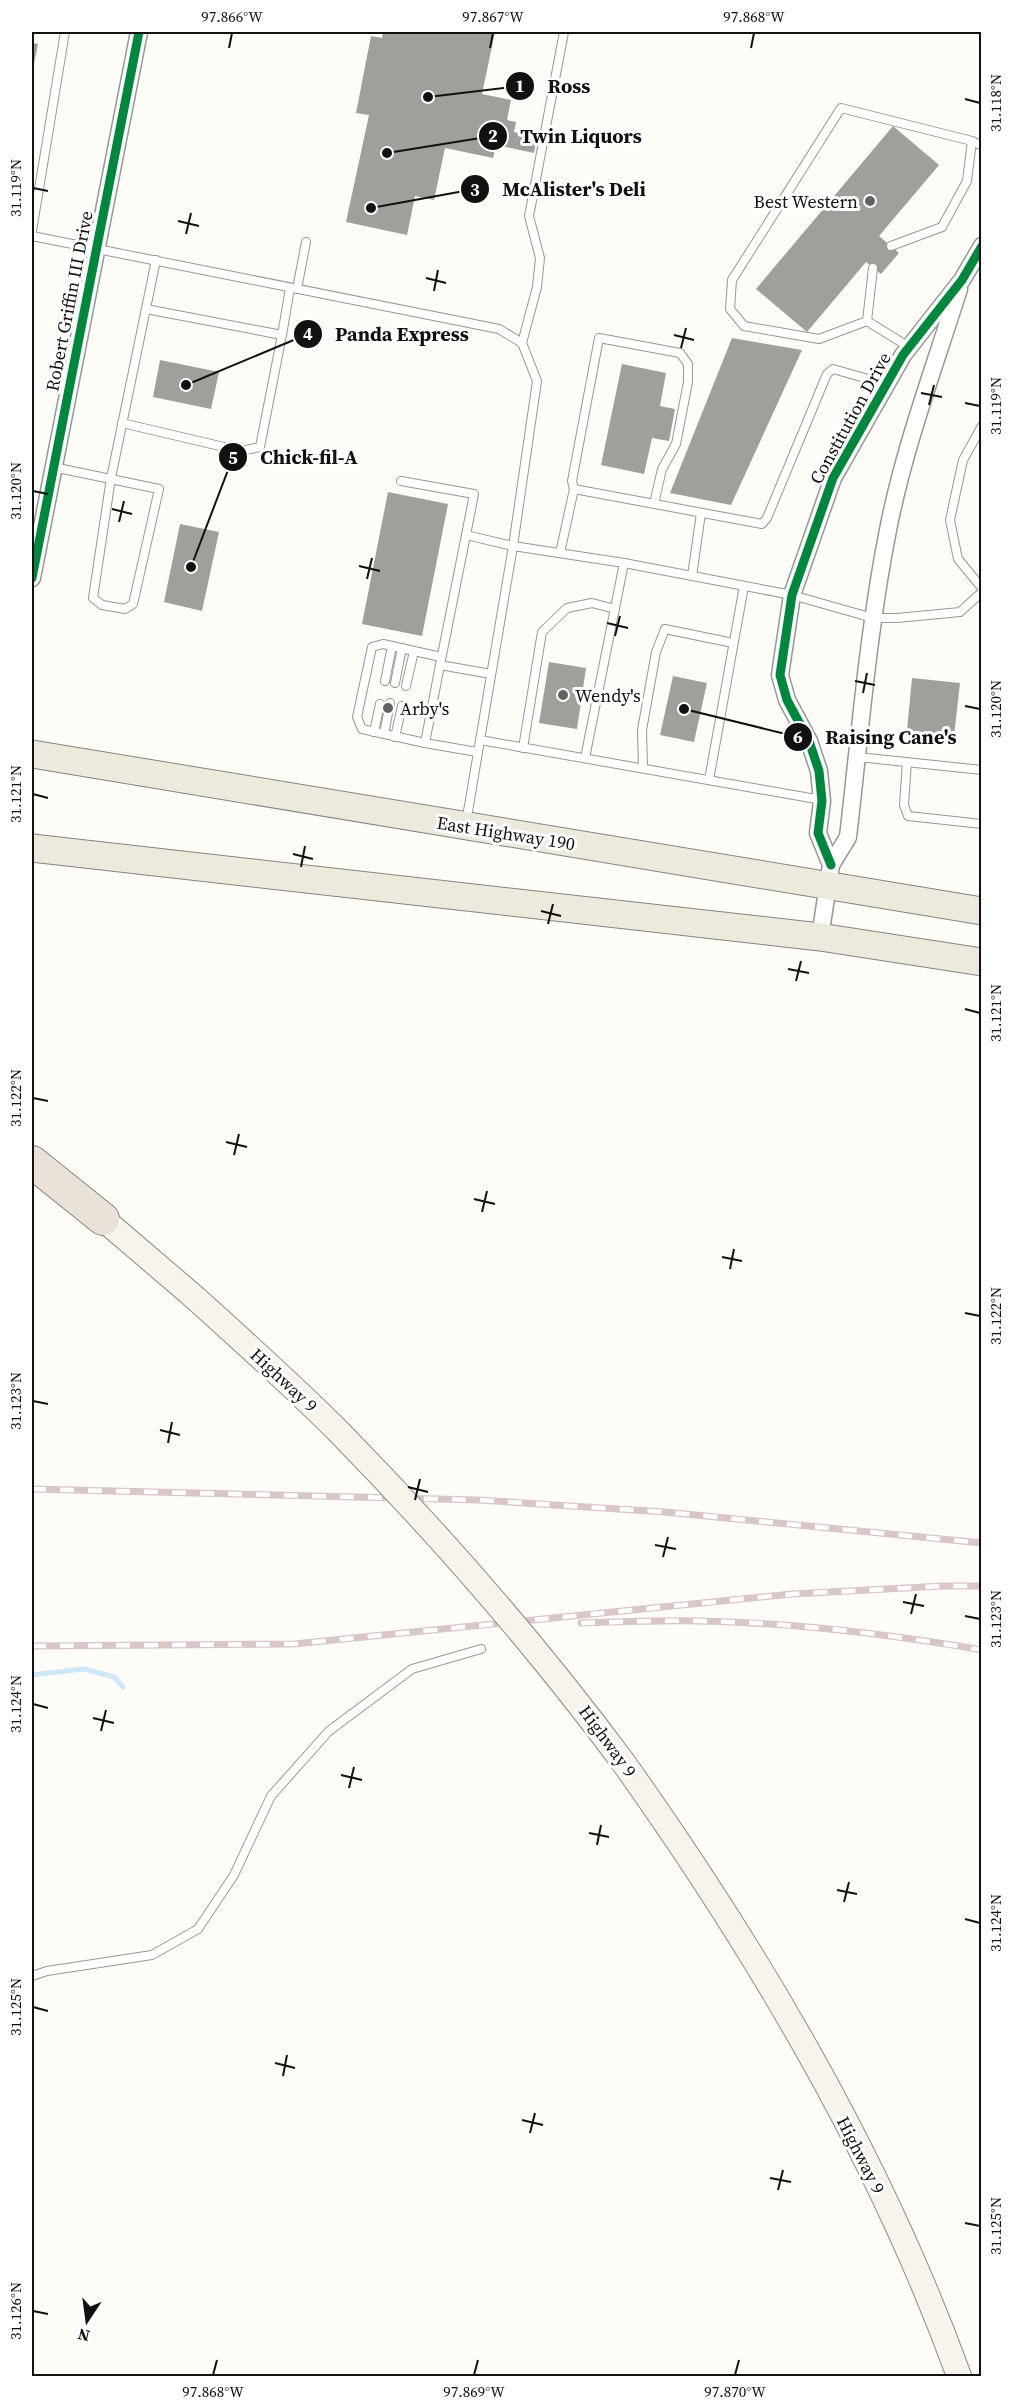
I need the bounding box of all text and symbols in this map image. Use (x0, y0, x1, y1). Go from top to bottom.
text: 97.866°W (201, 6, 263, 27)
text: 97.867°W (462, 6, 524, 27)
text: 97.868°W (723, 6, 785, 27)
callout: Ross (505, 67, 602, 105)
text: Ross (548, 72, 590, 100)
text: 1 (515, 73, 525, 98)
text: 31.118°N (985, 74, 1006, 132)
callout: Twin Liquors (478, 117, 654, 155)
text: Twin Liquors (520, 122, 642, 150)
text: 2 (488, 123, 498, 148)
text: 31.119°N (5, 159, 26, 217)
callout: McAlister's Deli (460, 170, 658, 208)
text: McAlister's Deli (502, 175, 646, 203)
text: 3 (470, 177, 480, 202)
place label: Best Western (754, 189, 858, 214)
marker: Best Western (863, 194, 877, 208)
street label: Robert Griffin III Drive (39, 209, 99, 393)
callout: Panda Express (293, 315, 481, 353)
text: Panda Express (335, 320, 469, 348)
text: 4 (303, 321, 313, 346)
street label: Constitution Drive (803, 348, 897, 488)
text: 31.119°N (985, 377, 1006, 435)
callout: Chick-fil-A (218, 438, 369, 476)
text: Chick-fil-A (260, 443, 358, 471)
text: 5 (228, 445, 238, 470)
text: 31.120°N (5, 462, 26, 520)
text: 31.120°N (985, 680, 1006, 738)
place label: Wendy's (575, 683, 641, 708)
marker: Wendy's (556, 688, 570, 702)
place label: Arby's (400, 696, 450, 721)
marker: Arby's (381, 701, 395, 715)
callout: Raising Cane's (783, 718, 968, 756)
text: Raising Cane's (825, 723, 957, 751)
text: 6 (793, 724, 803, 749)
text: 31.121°N (5, 765, 26, 823)
street label: East Highway 190 (435, 810, 577, 856)
text: 31.121°N (985, 984, 1006, 1042)
text: 31.122°N (5, 1069, 26, 1127)
text: 31.122°N (985, 1287, 1006, 1345)
street label: Highway 9 (245, 1342, 323, 1418)
text: 31.123°N (5, 1372, 26, 1430)
text: 31.123°N (985, 1590, 1006, 1648)
text: 31.124°N (5, 1675, 26, 1733)
street label: Highway 9 (573, 1700, 643, 1782)
text: 31.124°N (985, 1894, 1006, 1952)
text: 31.125°N (5, 1978, 26, 2036)
street label: Highway 9 (831, 2112, 891, 2198)
text: 31.125°N (985, 2197, 1006, 2255)
text: 31.126°N (5, 2282, 26, 2340)
north arrow (57, 2291, 117, 2351)
text: N (75, 2324, 92, 2348)
text: 97.868°W (182, 2381, 244, 2402)
text: 97.869°W (443, 2381, 505, 2402)
text: 97.870°W (704, 2381, 766, 2402)

